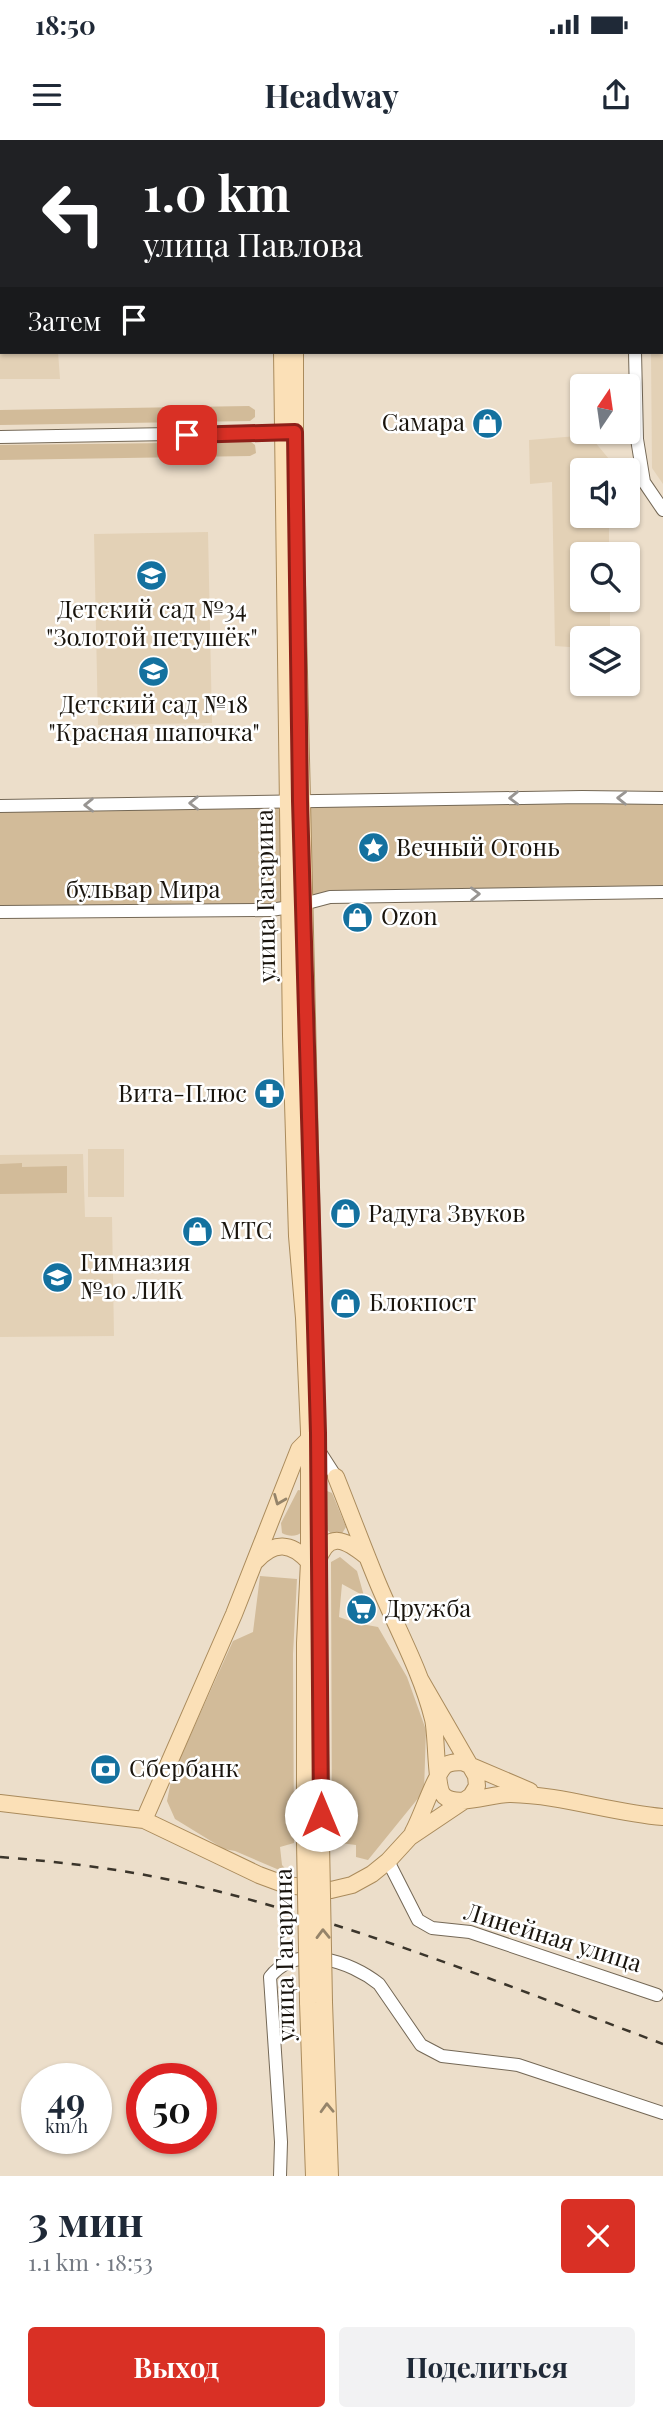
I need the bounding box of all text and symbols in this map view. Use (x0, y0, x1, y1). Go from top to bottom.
text: 18:50 (35, 7, 96, 42)
text: Headway (264, 73, 399, 116)
icon: menu (28, 76, 66, 114)
icon: share (597, 76, 635, 114)
text: 1.0 km (143, 159, 290, 224)
icon: left (28, 168, 119, 259)
text: улица Павлова (143, 222, 363, 265)
icon: arrive (115, 301, 153, 339)
text: Затем (28, 303, 101, 338)
north arrow (570, 374, 640, 444)
map controls (570, 374, 640, 696)
pin (157, 405, 217, 465)
place label: Самара (382, 405, 465, 437)
shop icon: Самара (471, 406, 505, 440)
icon: arrive (168, 416, 206, 454)
button: sound (570, 458, 640, 528)
button: search (570, 542, 640, 612)
school or university icon: Детский сад №34 "Золотой петушёк" (135, 559, 169, 593)
place label: Детский сад №34 "Золотой петушёк" (46, 592, 258, 652)
button: layers (570, 626, 640, 696)
school or university icon: Детский сад №18 "Красная шапочка" (137, 654, 171, 688)
place label: Детский сад №18 "Красная шапочка" (48, 687, 260, 747)
one-way arrow (508, 790, 518, 806)
one-way arrow (617, 790, 628, 805)
one-way arrow (188, 795, 199, 811)
one-way arrow (83, 797, 94, 812)
street label: улица Гагарина (246, 809, 282, 984)
place label: Вечный Огонь (396, 830, 560, 862)
place icon: Вечный Огонь (356, 831, 390, 865)
street label: бульвар Мира (65, 872, 221, 904)
one-way arrow (470, 886, 481, 902)
place label: Ozon (381, 899, 438, 931)
shop icon: Ozon (341, 900, 375, 934)
place label: Вита-Плюс (118, 1076, 247, 1108)
pharmacy icon: Вита-Плюс (253, 1077, 287, 1111)
place label: Радуга Звуков (368, 1196, 525, 1228)
shop icon: Радуга Звуков (328, 1197, 362, 1231)
place label: МТС (220, 1213, 272, 1245)
shop icon: МТС (180, 1214, 214, 1248)
place label: Гимназия №10 ЛИК (80, 1245, 191, 1305)
school or university icon: Гимназия №10 ЛИК (40, 1260, 74, 1294)
place label: Блокпост (369, 1285, 476, 1317)
shop icon: Блокпост (329, 1286, 363, 1320)
one-way arrow (274, 1493, 288, 1505)
place label: Дружба (385, 1591, 471, 1623)
supermarket icon: Дружба (345, 1592, 379, 1626)
place label: Сбербанк (129, 1751, 239, 1783)
bank icon: Сбербанк (89, 1752, 123, 1786)
position arrow (284, 1778, 358, 1852)
street label: улица Гагарина (265, 1868, 301, 2043)
street label: Линейная улица (460, 1894, 646, 1978)
one-way arrow (315, 1928, 330, 1939)
speed limit sign: 50 (126, 2063, 217, 2154)
text: 49 (48, 2076, 85, 2123)
one-way arrow (320, 2102, 335, 2113)
text: km/h (45, 2114, 88, 2138)
text: 3 мин (28, 2192, 144, 2248)
button: close (561, 2199, 635, 2273)
text: 1.1 km · 18:53 (28, 2246, 153, 2277)
button: Выход (28, 2327, 325, 2407)
button: Поделиться (339, 2327, 635, 2407)

